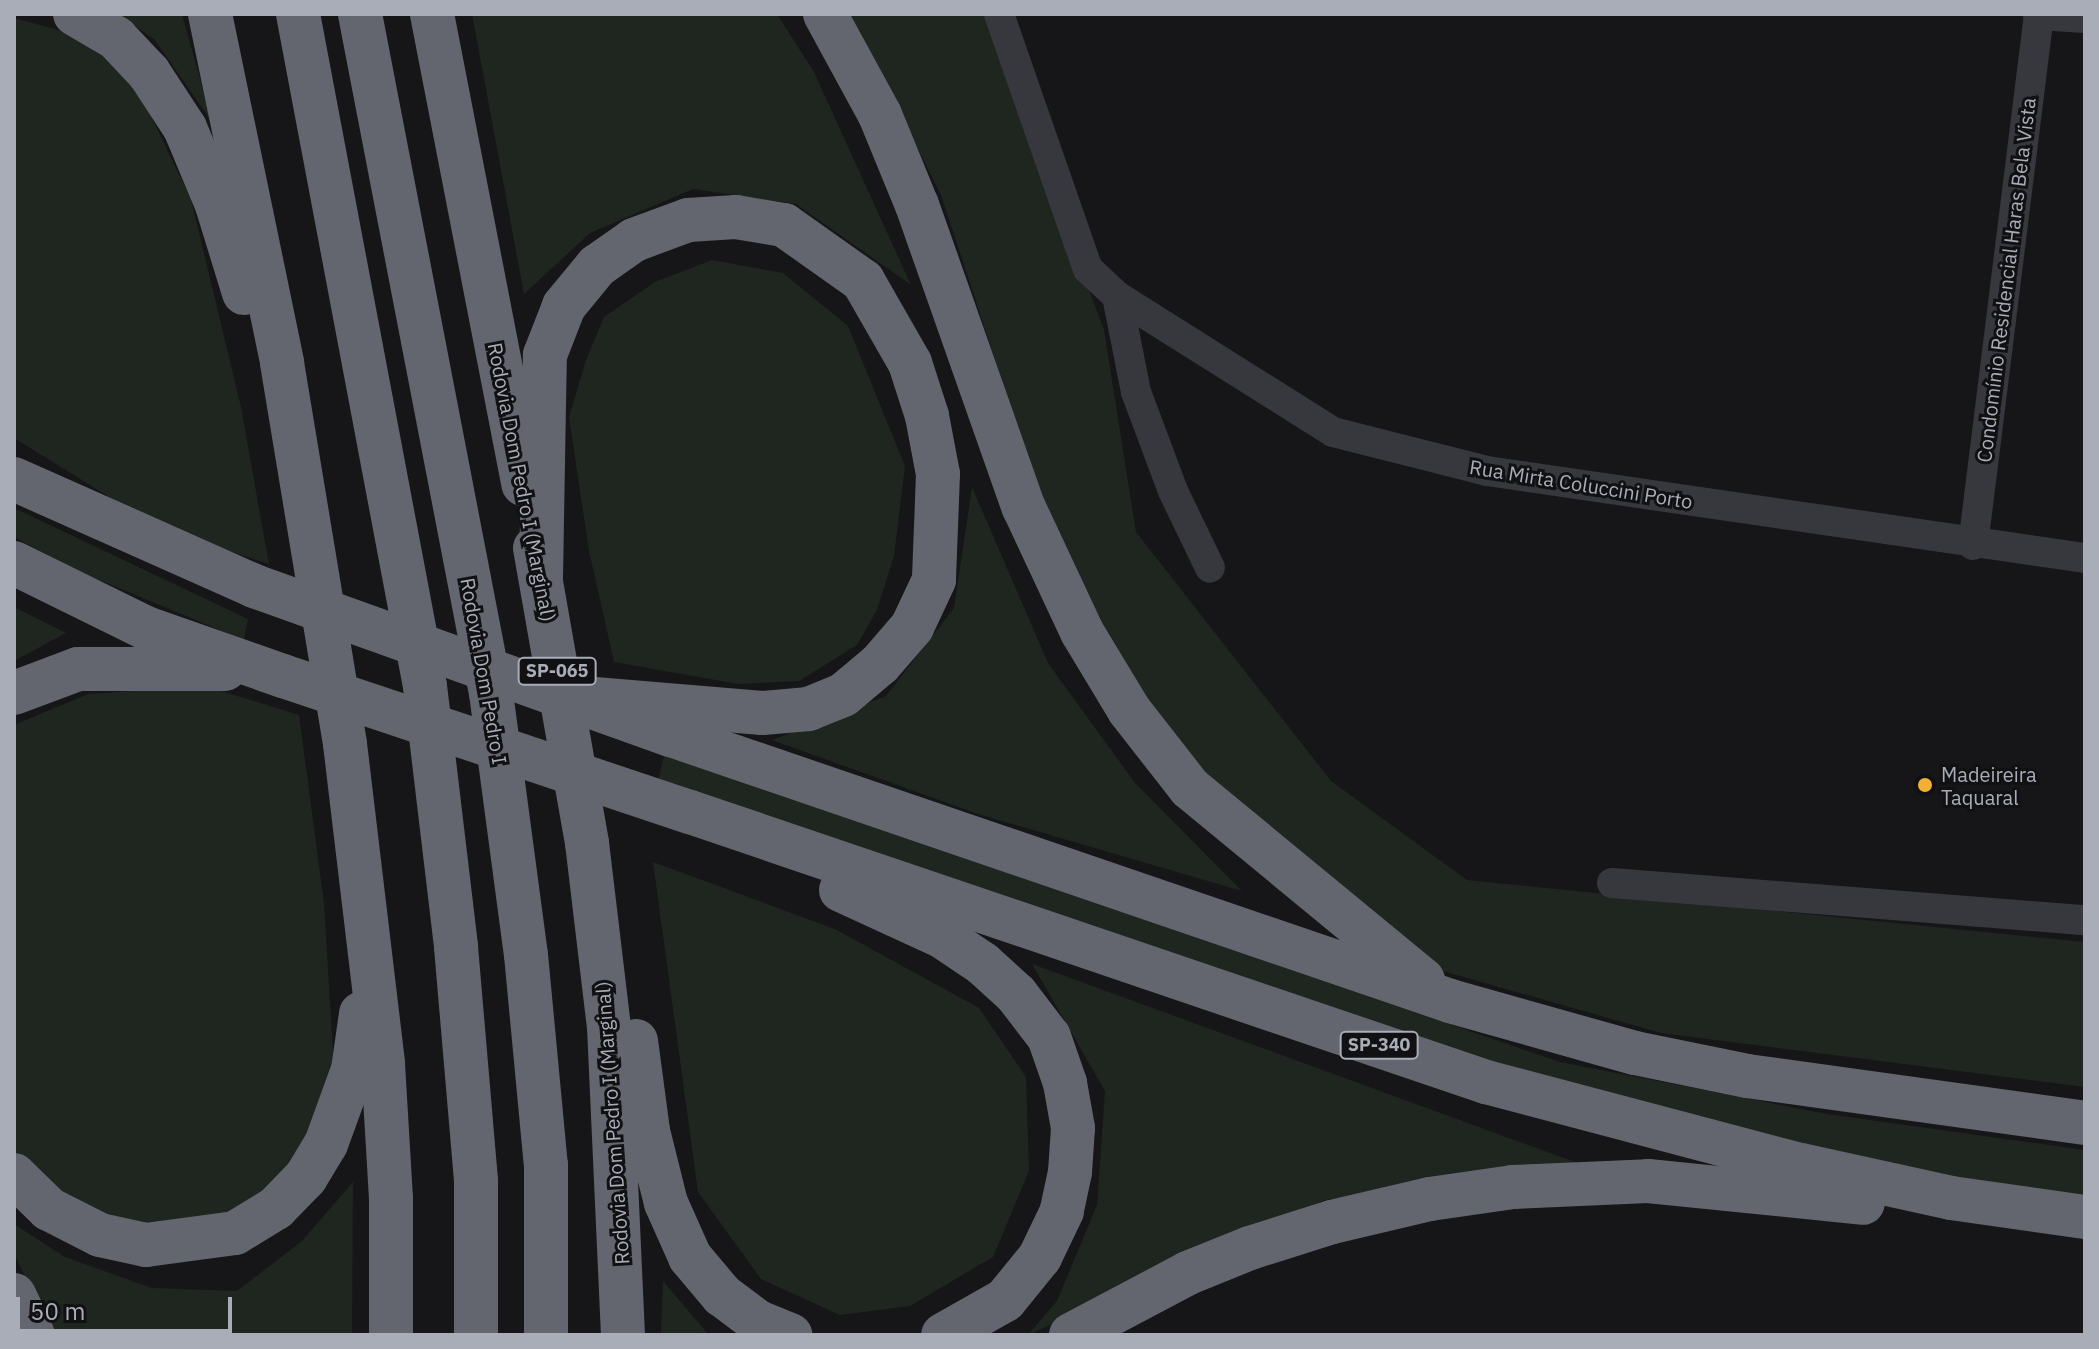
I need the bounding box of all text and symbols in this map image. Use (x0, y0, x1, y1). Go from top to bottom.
street label: Condomínio Residencial Haras Bela Vista (1972, 96, 2040, 464)
street label: Rodovia Dom Pedro I (Marginal) (483, 340, 561, 624)
street label: Rua Mirta Coluccini Porto (1468, 455, 1694, 513)
street label: Rodovia Dom Pedro I (456, 576, 512, 766)
road number: SP-065 (517, 657, 597, 685)
place label: Madeireira Taquaral (1941, 762, 2037, 809)
marker: Madeireira Taquaral (1916, 776, 1934, 794)
street label: Rodovia Dom Pedro I (Marginal) (590, 981, 634, 1265)
road number: SP-340 (1339, 1031, 1419, 1059)
scale bar (20, 1281, 236, 1331)
text: 50 m (30, 1295, 85, 1327)

